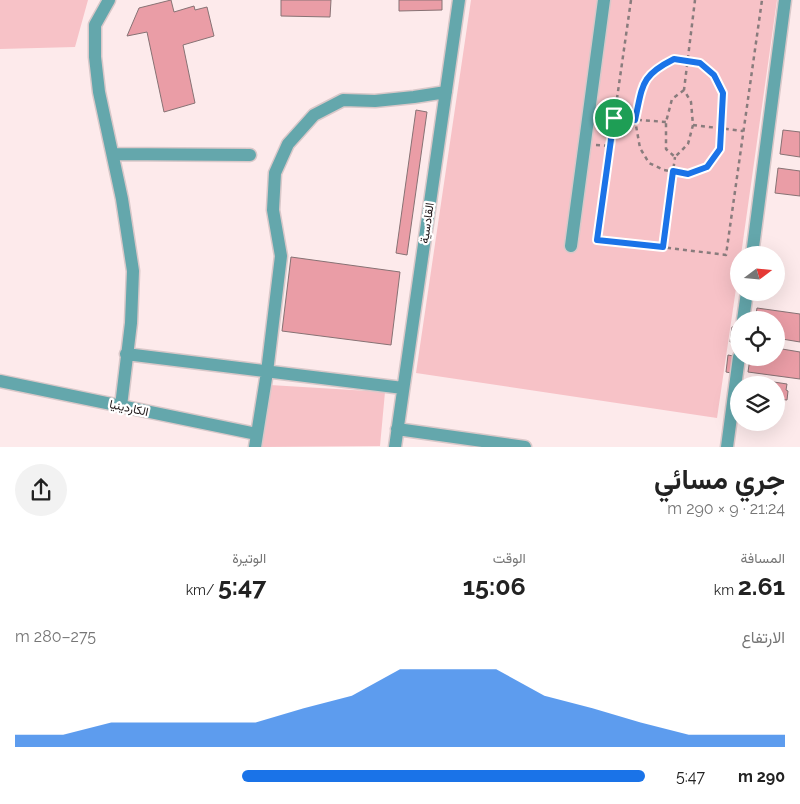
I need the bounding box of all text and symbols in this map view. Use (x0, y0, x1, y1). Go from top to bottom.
pin (593, 97, 635, 139)
icon: arrive (600, 104, 628, 132)
street label: القادسية (417, 202, 437, 244)
north arrow (730, 246, 785, 301)
map controls (730, 246, 785, 431)
button: locate (730, 311, 785, 366)
button: layers (730, 376, 785, 431)
street label: الكاردينيا (108, 397, 150, 420)
text: جري مسائي (654, 463, 785, 496)
button: share (15, 464, 67, 516)
text: 21:24 · 9 × 290 m (667, 499, 785, 518)
text: الوتيرة (232, 550, 266, 566)
text: الوقت (493, 550, 526, 566)
text: المسافة (741, 550, 785, 566)
text: 5:47 (218, 571, 266, 601)
text: 15:06 (463, 571, 526, 601)
text: 2.61 (738, 571, 785, 601)
text: /km (186, 582, 218, 598)
text: km (714, 582, 738, 598)
text: 275–280 m (15, 627, 96, 646)
text: الارتفاع (742, 628, 785, 647)
text: 5:47 (676, 767, 705, 786)
text: 290 m (738, 767, 785, 786)

